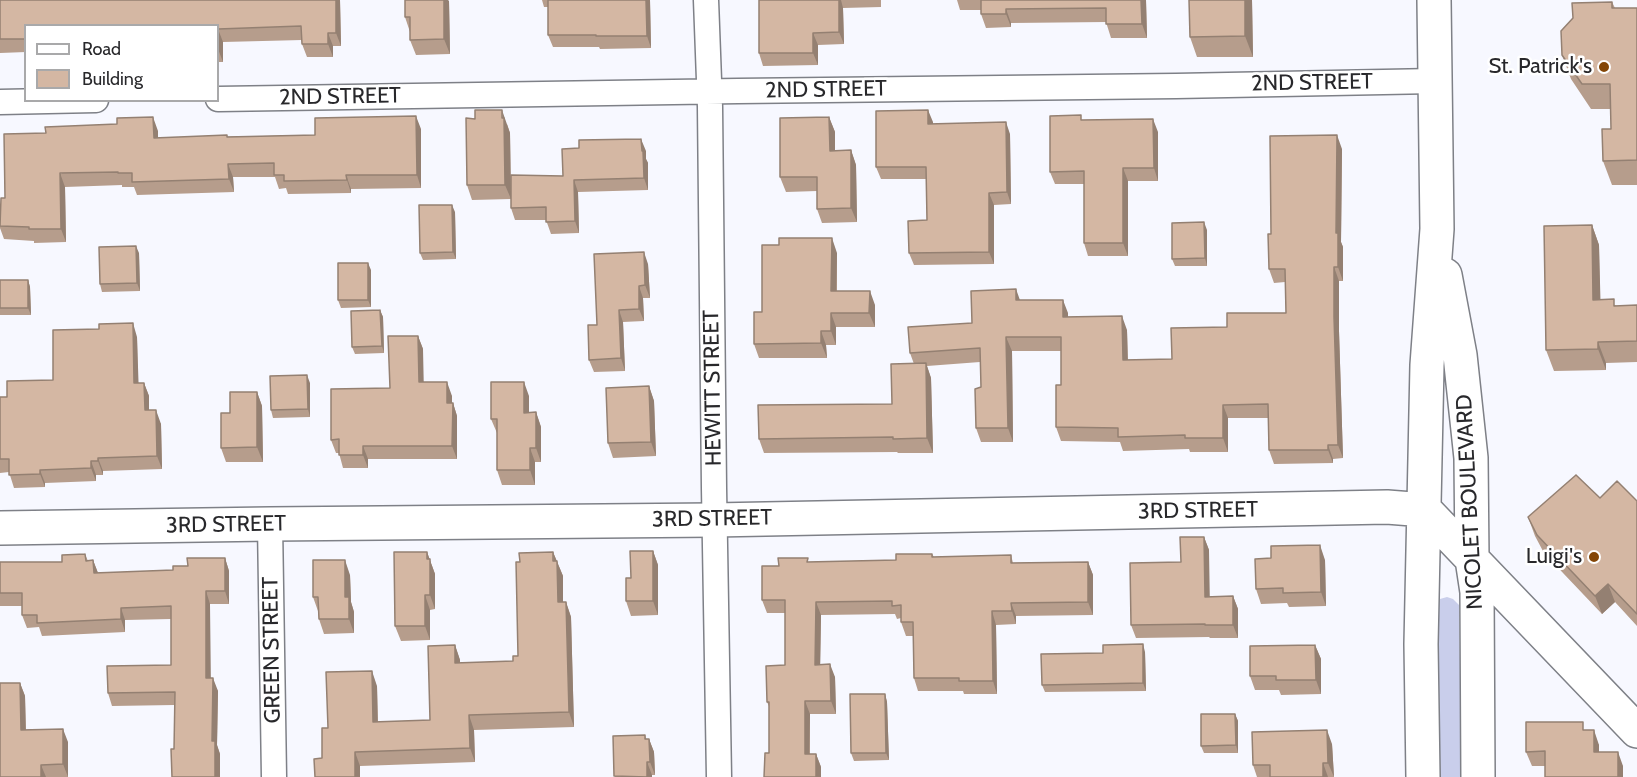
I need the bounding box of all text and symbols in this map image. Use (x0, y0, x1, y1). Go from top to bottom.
legend (24, 24, 219, 102)
text: Road (82, 38, 121, 60)
place label: St. Patrick's (1488, 54, 1592, 80)
marker: St. Patrick's (1597, 60, 1611, 74)
text: Building (82, 68, 143, 90)
street label: 2ND STREET (1251, 69, 1373, 97)
street label: 2ND STREET (765, 76, 887, 104)
street label: 2ND STREET (279, 83, 401, 111)
street label: HEWITT STREET (698, 310, 728, 466)
street label: NICOLET BOULEVARD (1451, 394, 1489, 610)
street label: 3RD STREET (1138, 497, 1258, 525)
street label: 3RD STREET (652, 505, 772, 533)
street label: 3RD STREET (166, 511, 286, 539)
place label: Luigi's (1526, 544, 1582, 570)
marker: Luigi's (1587, 550, 1601, 564)
street label: GREEN STREET (258, 576, 286, 724)

